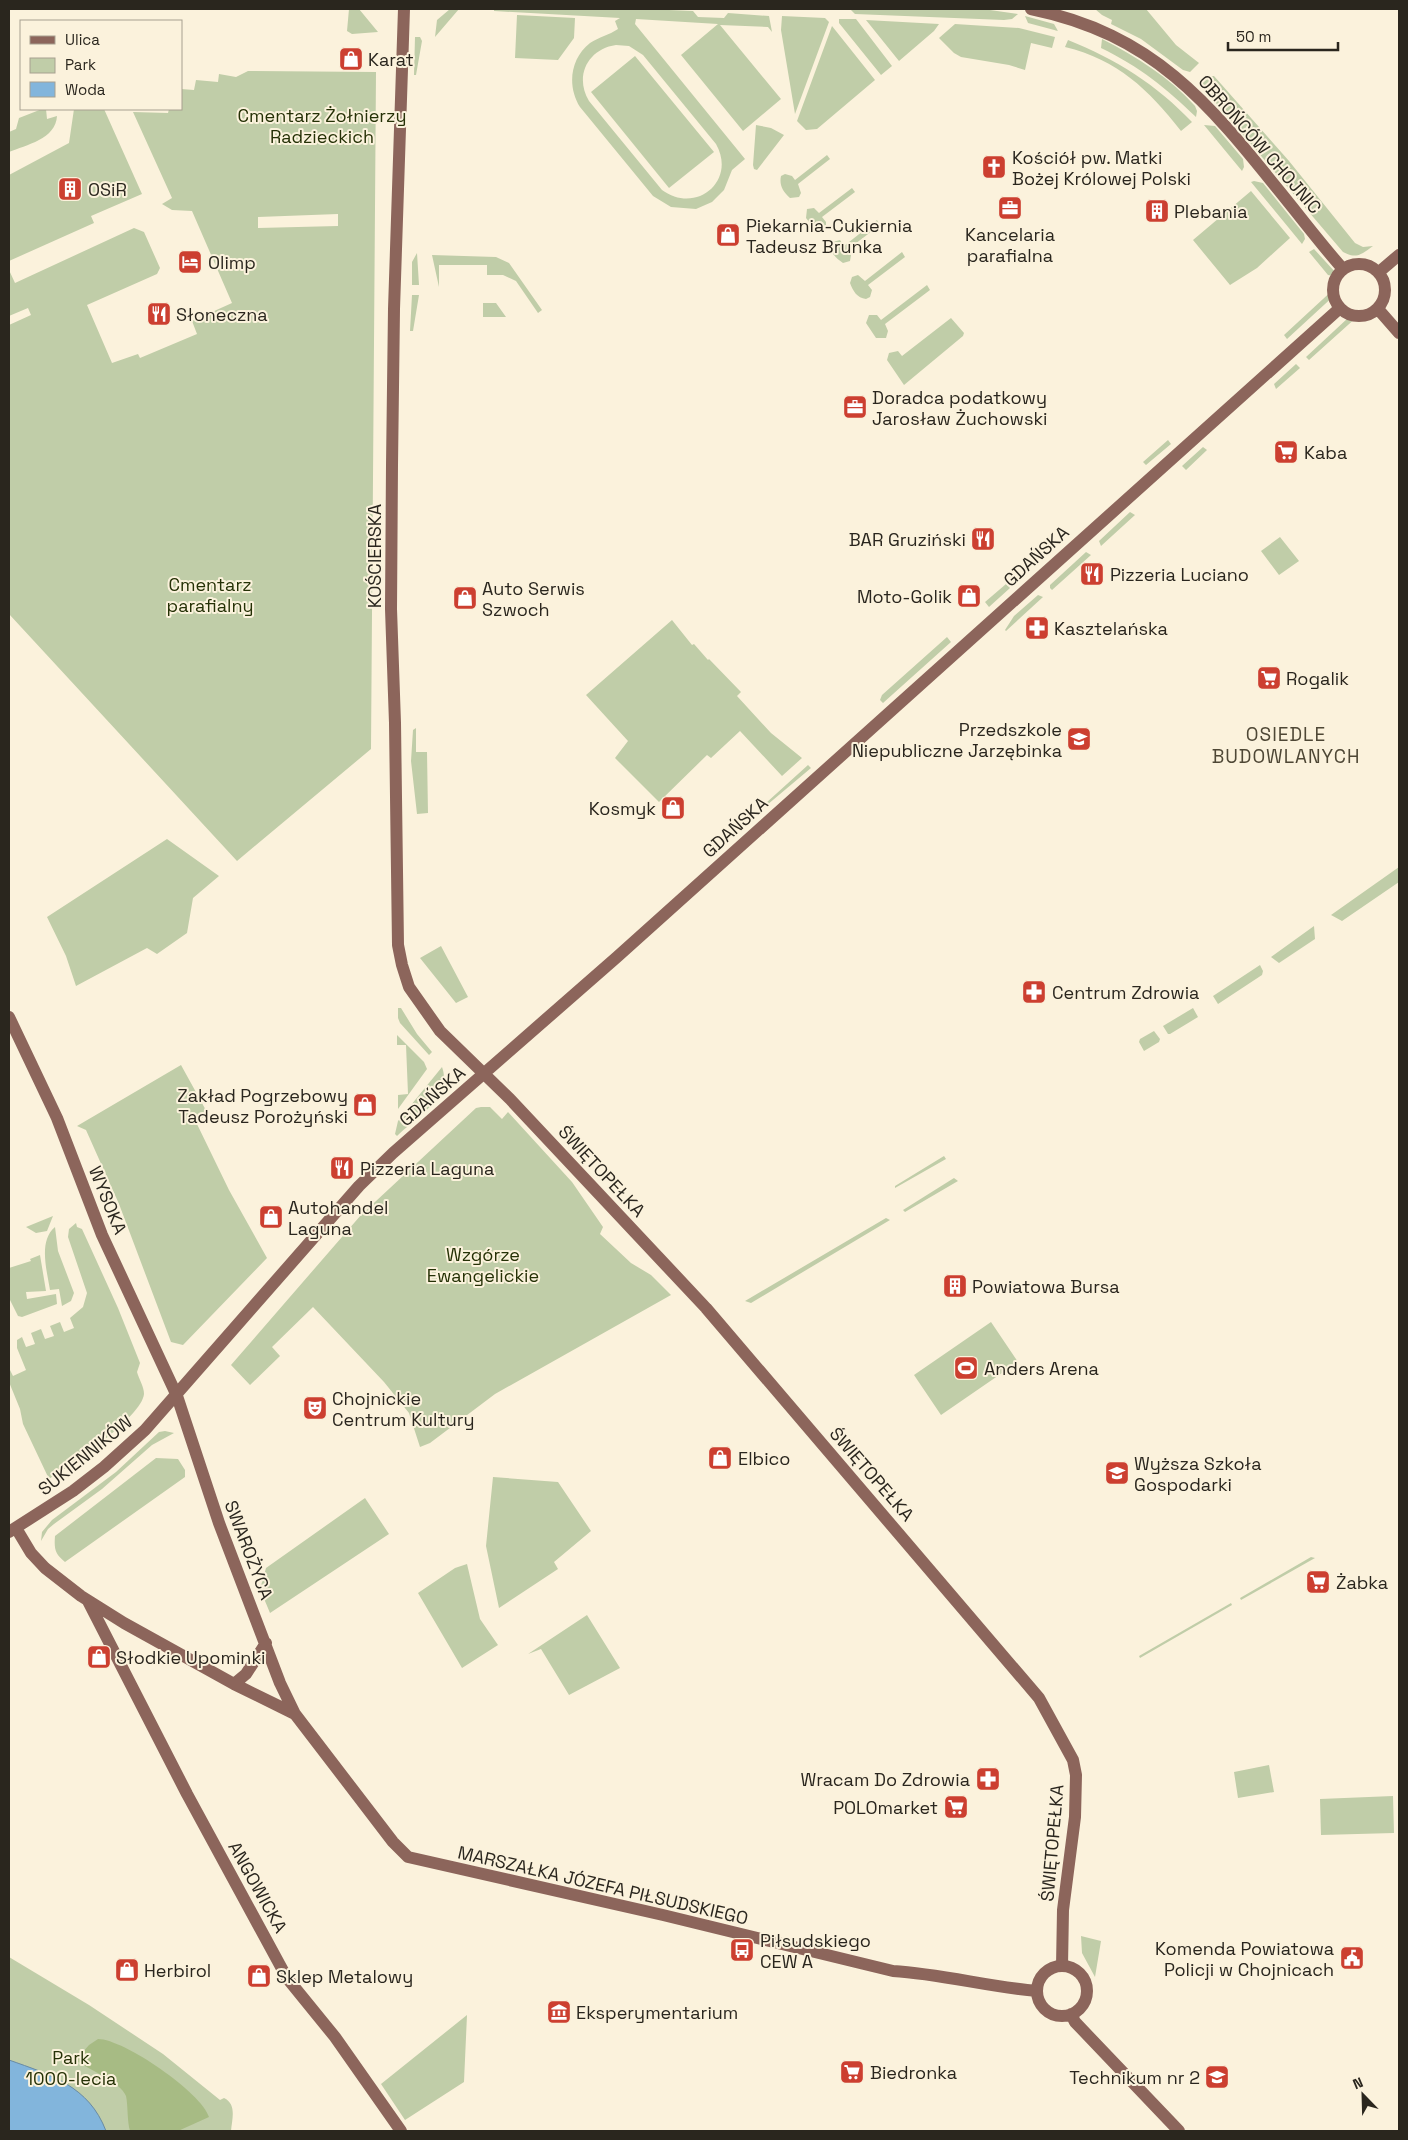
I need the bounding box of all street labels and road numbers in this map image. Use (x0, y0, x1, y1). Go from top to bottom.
street label: OBROŃCÓW CHOJNIC (1193, 70, 1327, 218)
street label: KOŚCIERSKA (363, 504, 386, 608)
street label: GDAŃSKA (998, 521, 1074, 591)
street label: GDAŃSKA (697, 792, 773, 862)
street label: GDAŃSKA (394, 1061, 470, 1131)
street label: ŚWIĘTOPEŁKA (554, 1120, 650, 1222)
street label: WYSOKA (84, 1162, 132, 1238)
street label: SUKIENNIKÓW (33, 1410, 137, 1500)
street label: ŚWIĘTOPEŁKA (825, 1422, 919, 1526)
street label: SWAROŻYCA (220, 1497, 278, 1603)
street label: ŚWIĘTOPEŁKA (1035, 1783, 1069, 1903)
street label: ANGOWICKA (223, 1837, 293, 1937)
street label: MARSZAŁKA JÓZEFA PIŁSUDSKIEGO (456, 1840, 750, 1930)

